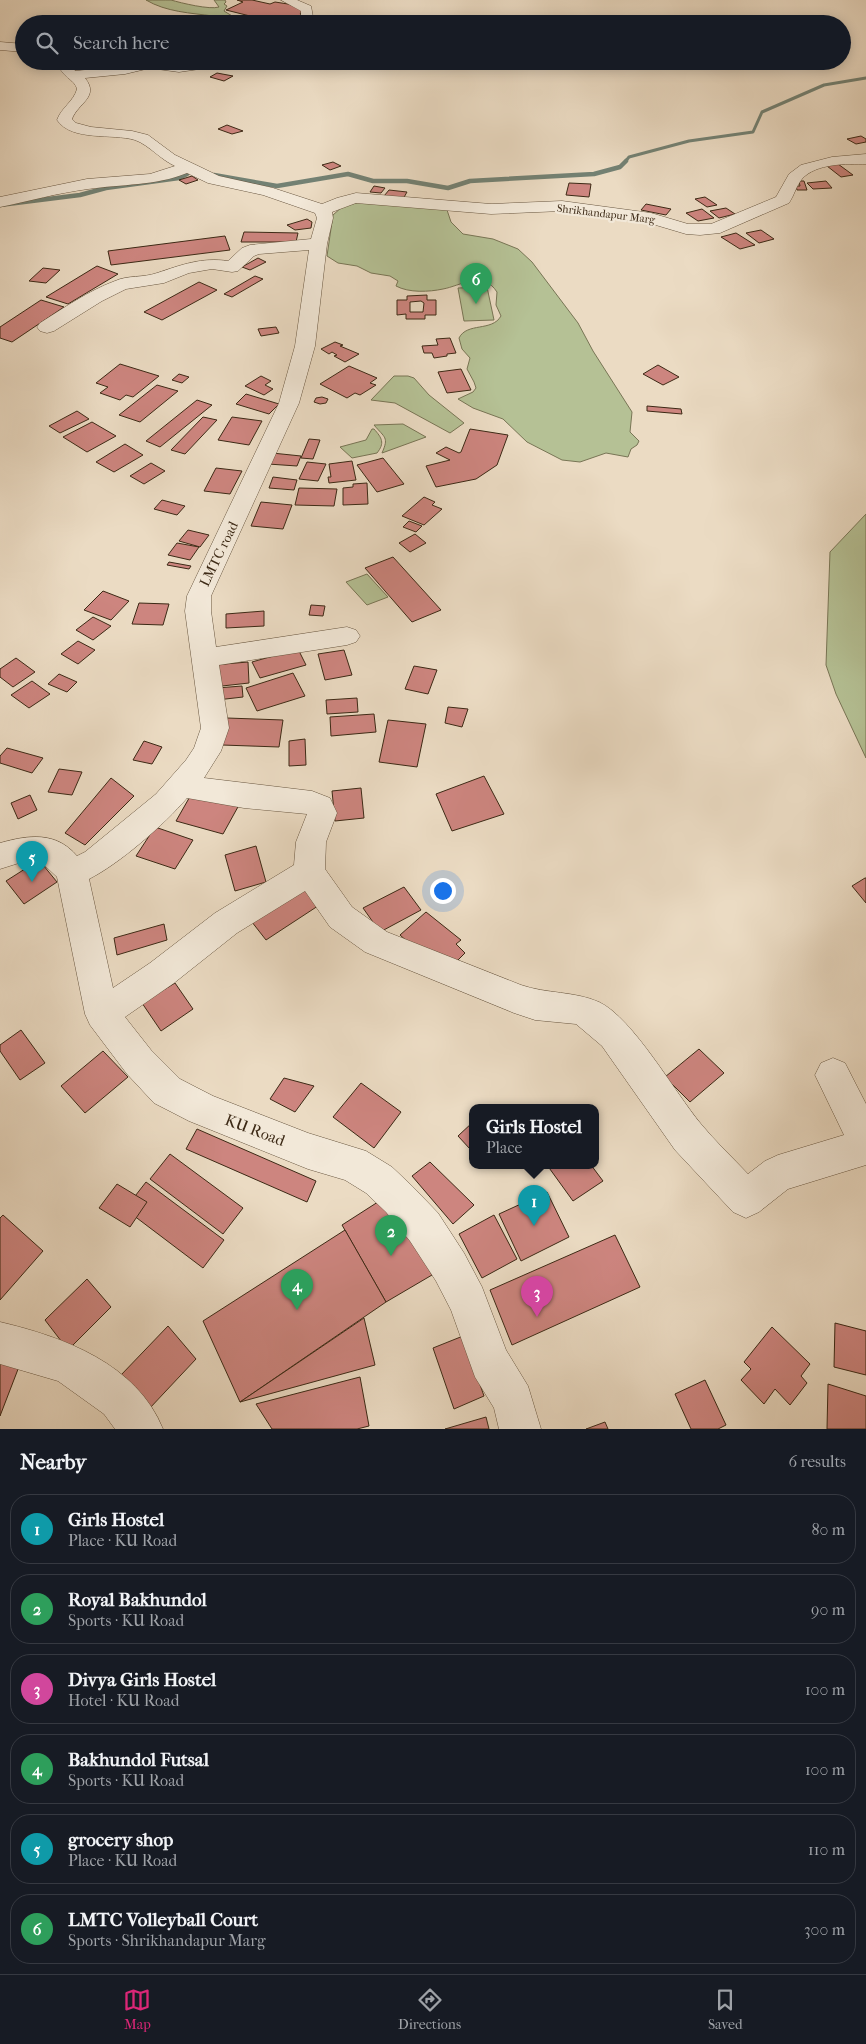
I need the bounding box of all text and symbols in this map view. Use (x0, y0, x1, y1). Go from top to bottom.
search box (15, 15, 851, 70)
icon: search (33, 29, 61, 57)
text: Search here (73, 32, 169, 54)
street label: Shrikhandapur Marg (556, 202, 656, 226)
pin: 6 (460, 263, 492, 304)
street label: LMTC road (196, 518, 242, 589)
pin: 5 (16, 841, 48, 882)
your location (430, 878, 456, 904)
popup (469, 1104, 599, 1169)
street label: KU Road (222, 1110, 288, 1150)
text: Girls Hostel (486, 1116, 582, 1138)
text: Place (486, 1138, 522, 1157)
pin: 1 (518, 1185, 550, 1226)
pin: 2 (375, 1215, 407, 1256)
pin: 4 (281, 1269, 313, 1310)
pin: 3 (521, 1276, 553, 1317)
text: Nearby (20, 1450, 86, 1474)
text: 6 results (788, 1452, 846, 1471)
text: Girls Hostel (68, 1509, 164, 1531)
text: 1 (34, 1520, 40, 1539)
text: 80 m (811, 1520, 845, 1539)
text: Place · KU Road (68, 1531, 177, 1550)
text: Royal Bakhundol (68, 1589, 207, 1611)
text: 2 (33, 1600, 41, 1619)
text: 90 m (811, 1600, 845, 1619)
text: Sports · KU Road (68, 1611, 184, 1630)
text: Divya Girls Hostel (68, 1669, 216, 1691)
text: 3 (34, 1680, 40, 1699)
text: 100 m (805, 1680, 845, 1699)
text: Hotel · KU Road (68, 1691, 179, 1710)
text: Bakhundol Futsal (68, 1749, 209, 1771)
text: 4 (32, 1760, 42, 1779)
text: 100 m (805, 1760, 845, 1779)
text: Sports · KU Road (68, 1771, 184, 1790)
text: grocery shop (68, 1829, 173, 1851)
text: 5 (34, 1840, 40, 1859)
text: 110 m (808, 1840, 845, 1859)
text: Place · KU Road (68, 1851, 177, 1870)
text: LMTC Volleyball Court (68, 1909, 258, 1931)
text: 6 (33, 1920, 41, 1939)
text: 300 m (804, 1920, 845, 1939)
text: Sports · Shrikhandapur Marg (68, 1931, 266, 1950)
tab: Map (123, 1986, 151, 2033)
tab: Directions (398, 1986, 461, 2033)
tab: Saved (708, 1986, 743, 2033)

